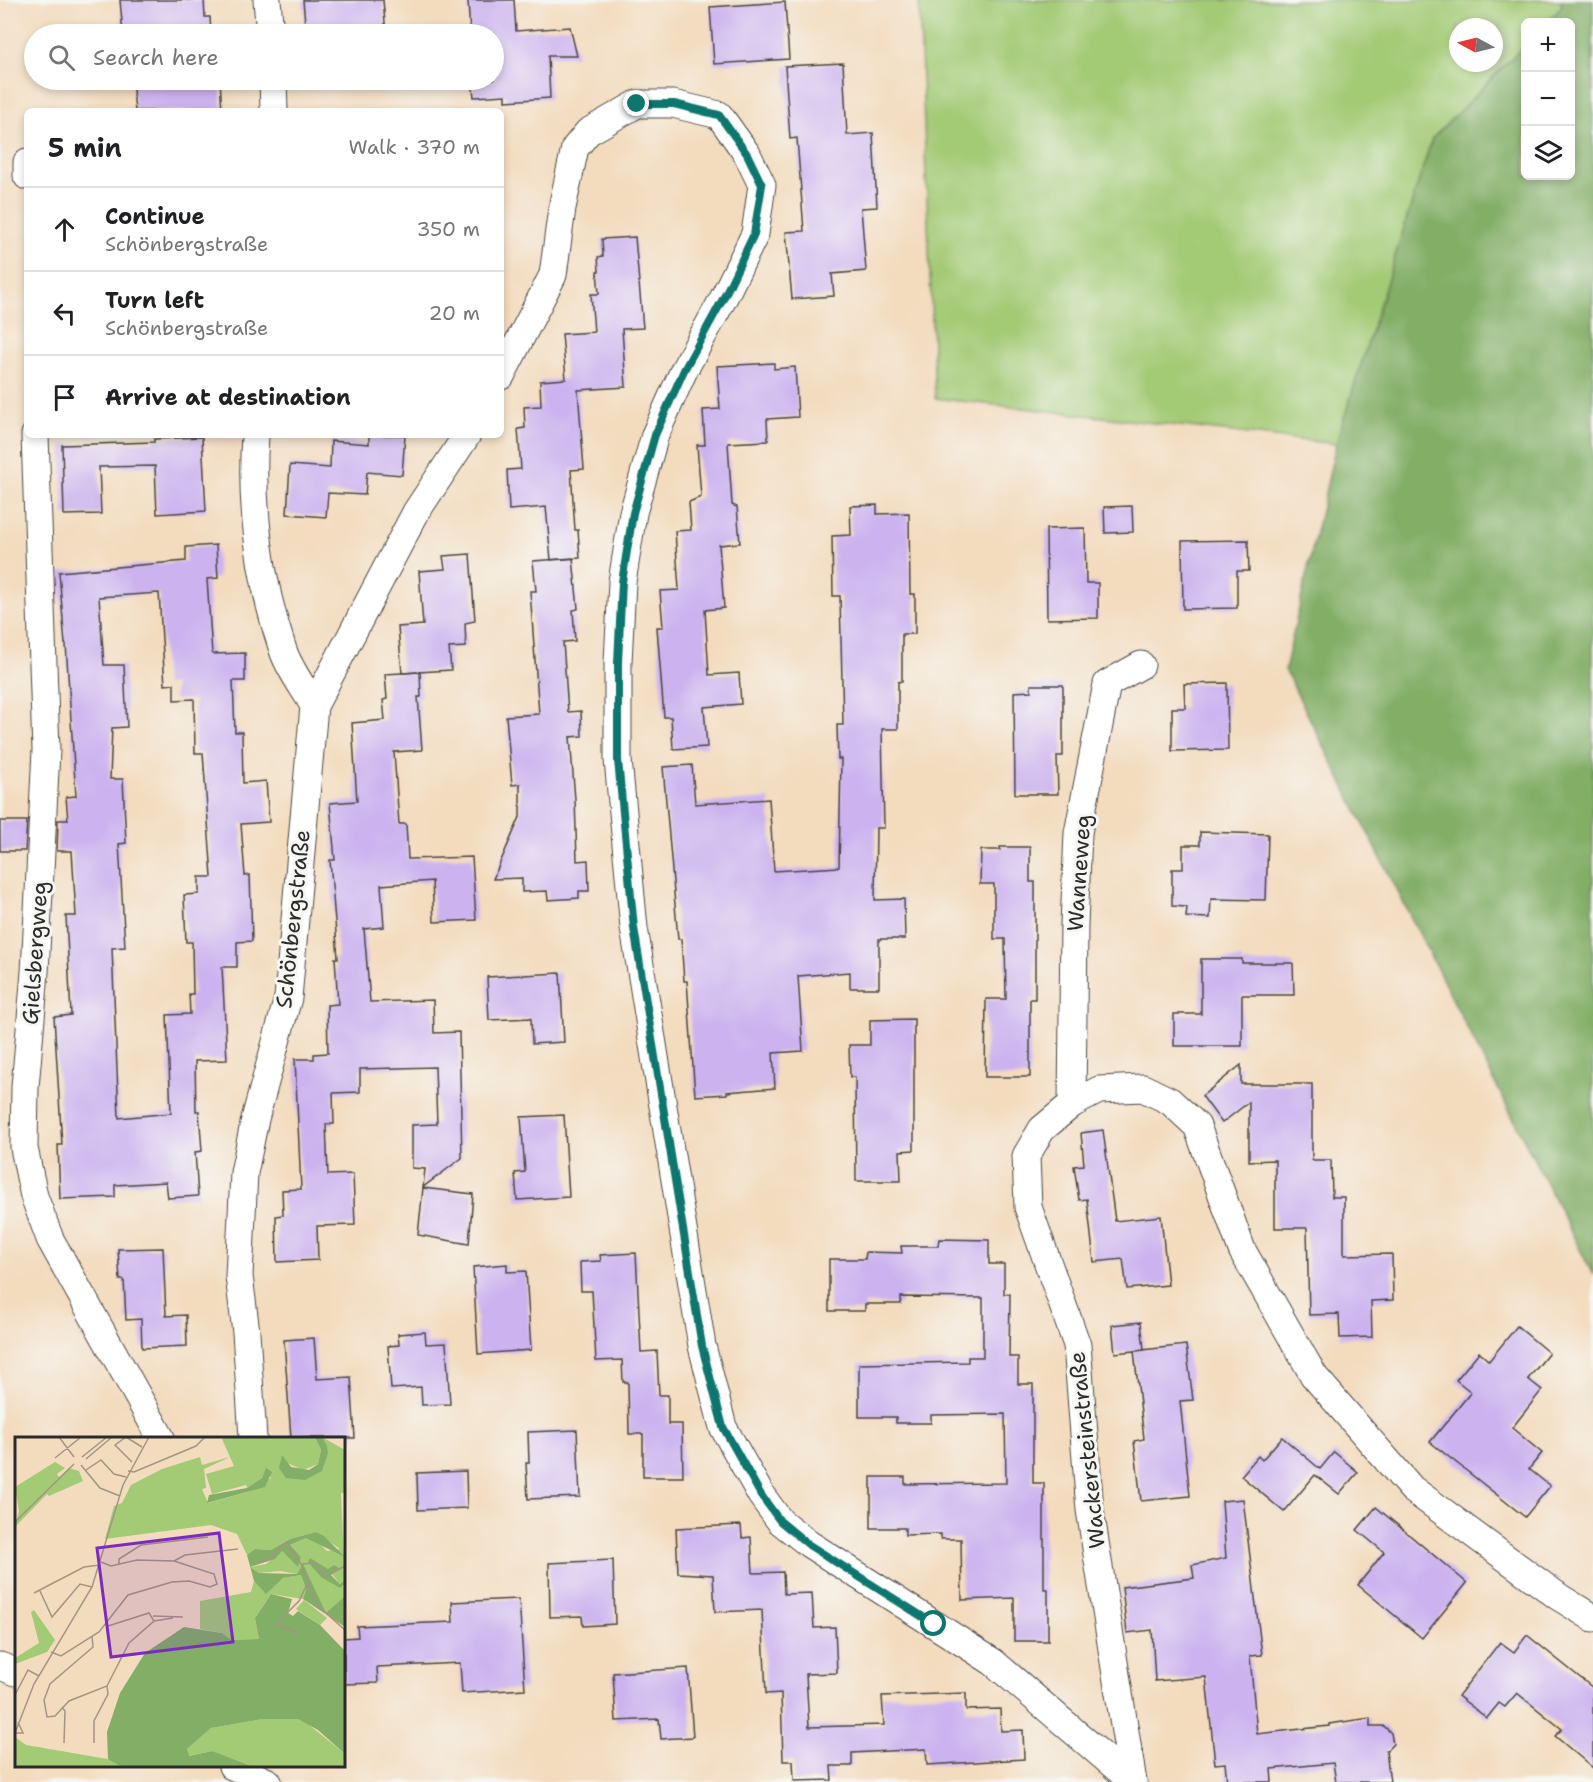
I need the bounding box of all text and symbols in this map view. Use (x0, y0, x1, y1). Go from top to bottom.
north arrow (1449, 18, 1503, 72)
map controls (1521, 18, 1575, 180)
button: + (1521, 18, 1575, 72)
search box (24, 24, 504, 90)
icon: search (45, 41, 78, 74)
text: Search here (93, 43, 219, 72)
button: − (1521, 72, 1575, 126)
route end (623, 90, 649, 116)
button: layers (1521, 126, 1575, 180)
text: 5 min (48, 130, 122, 165)
text: Walk · 370 m (349, 134, 480, 160)
text: Continue (105, 202, 205, 231)
icon: ahead (48, 213, 81, 246)
text: 350 m (416, 216, 480, 242)
text: Schönbergstraße (105, 231, 268, 257)
text: Turn left (105, 286, 204, 315)
icon: left (48, 297, 81, 330)
text: 20 m (429, 300, 480, 326)
text: Schönbergstraße (105, 315, 268, 341)
icon: arrive (48, 381, 81, 414)
text: Arrive at destination (105, 383, 351, 412)
street label: Wanneweg (1060, 813, 1098, 933)
street label: Schönbergstraße (269, 828, 317, 1010)
street label: Gielsbergweg (16, 880, 54, 1026)
street label: Wackersteinstraße (1062, 1350, 1112, 1550)
inset map (15, 1437, 345, 1767)
route start (920, 1610, 946, 1636)

